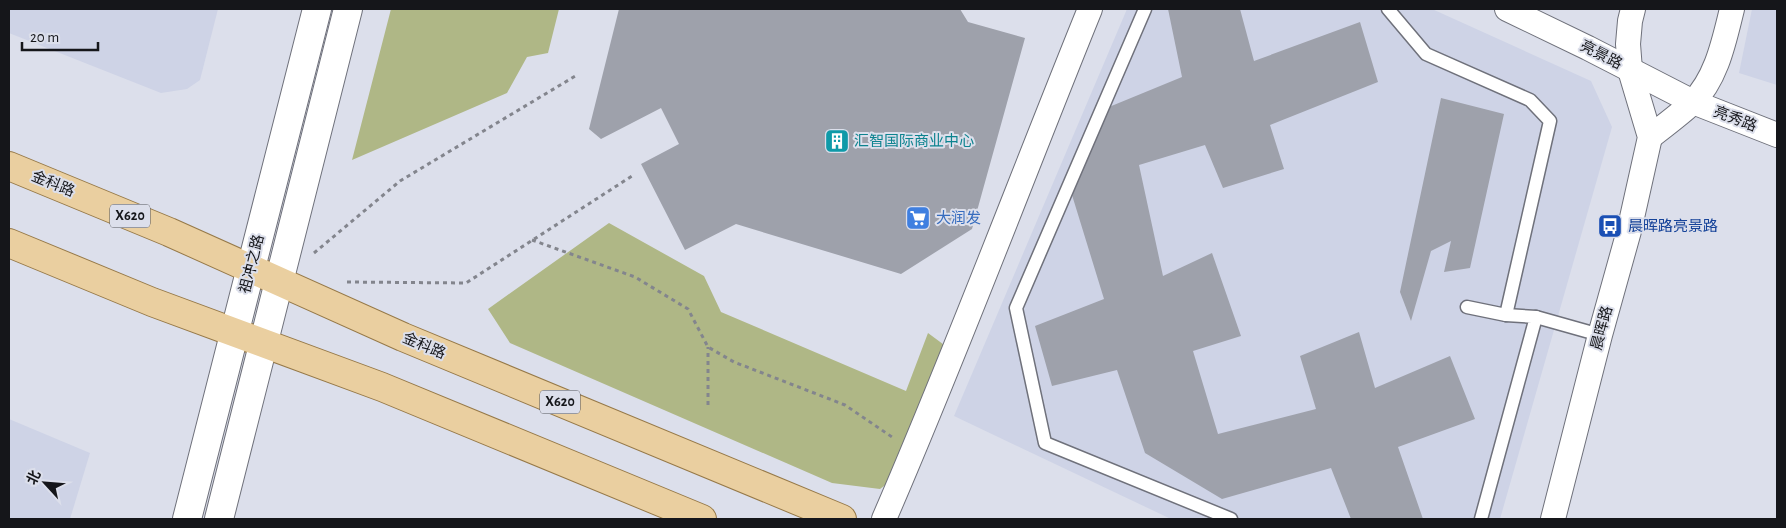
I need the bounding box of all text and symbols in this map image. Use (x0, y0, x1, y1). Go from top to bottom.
scale bar (22, 20, 99, 52)
text: 20 m (30, 30, 59, 45)
street label: 亮景路 (1578, 37, 1625, 72)
street label: 亮秀路 (1711, 103, 1759, 134)
building icon: 汇智国际商业中心 (824, 128, 850, 154)
place label: 汇智国际商业中心 (854, 133, 974, 149)
street label: 金科路 (29, 168, 77, 199)
road number: X620 (110, 205, 150, 228)
supermarket icon: 大润发 (905, 205, 931, 231)
place label: 大润发 (936, 210, 981, 226)
bus stop icon: 晨晖路亮景路 (1597, 213, 1623, 239)
place label: 晨晖路亮景路 (1628, 218, 1718, 234)
street label: 祖冲之路 (236, 233, 267, 295)
street label: 晨晖路 (1588, 304, 1615, 352)
street label: 金科路 (400, 329, 448, 362)
road number: X620 (540, 391, 580, 414)
north arrow (20, 458, 70, 508)
text: 北 (24, 468, 44, 487)

